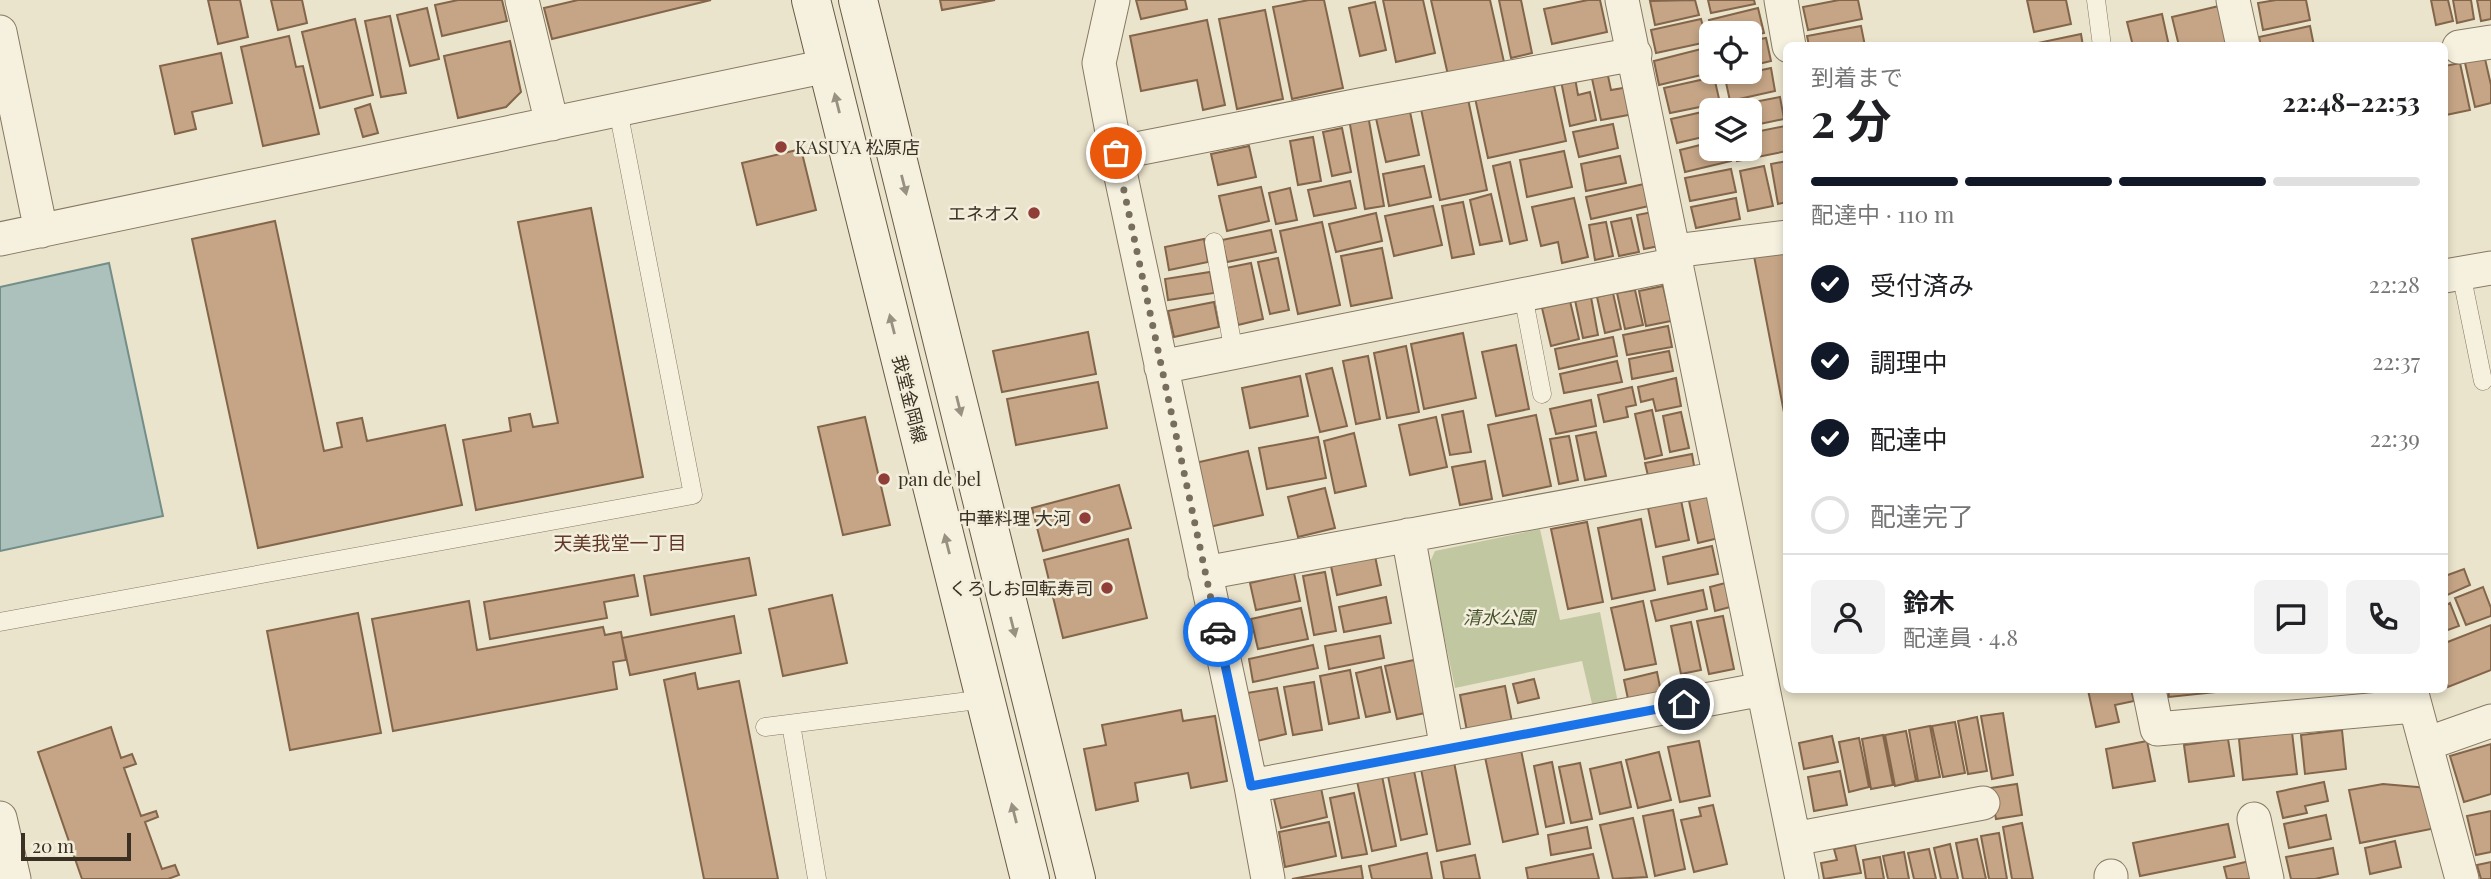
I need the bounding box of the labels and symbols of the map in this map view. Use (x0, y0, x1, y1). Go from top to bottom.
one-way arrow (831, 92, 842, 114)
pin (1086, 123, 1146, 183)
place label: KASUYA 松原店 (795, 135, 920, 159)
marker: KASUYA 松原店 (773, 139, 789, 155)
one-way arrow (899, 174, 910, 196)
place label: エネオス (948, 201, 1020, 225)
marker: エネオス (1026, 205, 1042, 221)
one-way arrow (886, 313, 897, 335)
street label: 我堂金岡線 (887, 352, 933, 446)
one-way arrow (953, 395, 964, 417)
place label: pan de bel (898, 467, 981, 491)
marker: pan de bel (876, 471, 892, 487)
place label: 中華料理 大河 (959, 506, 1071, 530)
marker: 中華料理 大河 (1077, 510, 1093, 526)
district label: 天美我堂一丁目 (553, 529, 687, 555)
one-way arrow (941, 533, 952, 555)
place label: くろしお回転寿司 (949, 576, 1093, 600)
marker: くろしお回転寿司 (1099, 580, 1115, 596)
courier (1183, 597, 1253, 667)
park label: 清水公園 (1463, 605, 1538, 629)
one-way arrow (1008, 616, 1019, 638)
pin (1654, 674, 1714, 734)
one-way arrow (1008, 802, 1019, 824)
scale bar (21, 830, 131, 862)

